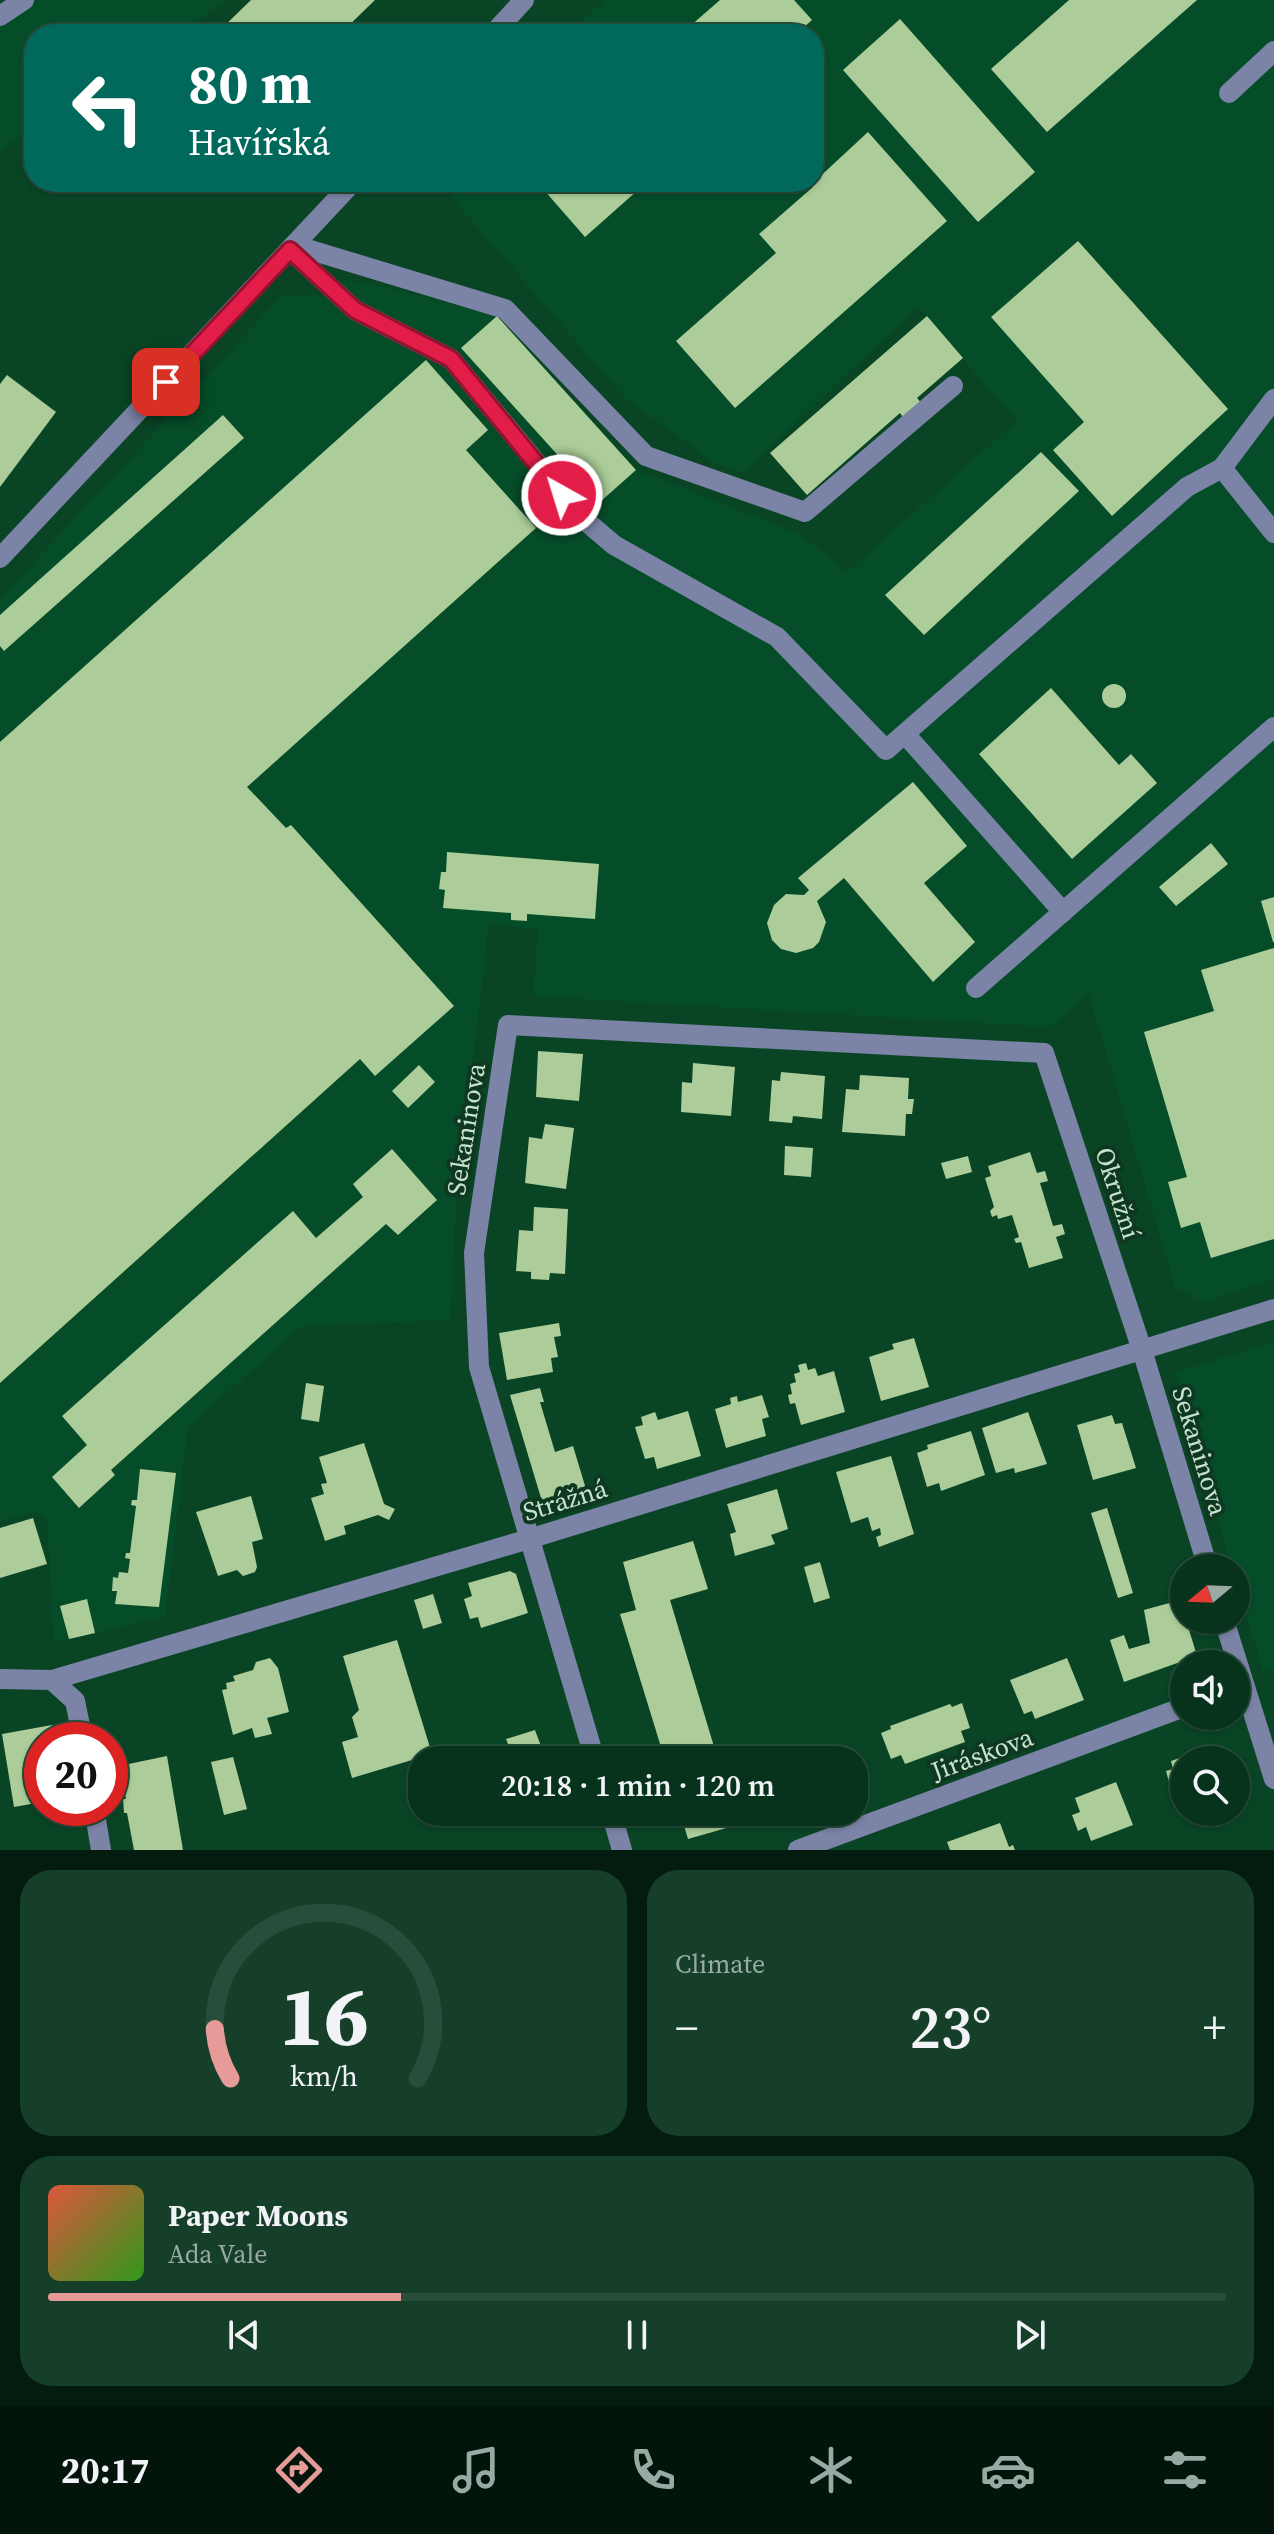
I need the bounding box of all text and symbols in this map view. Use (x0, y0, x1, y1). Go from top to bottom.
text: 80 m (188, 45, 311, 122)
icon: left (56, 56, 160, 160)
text: Havířská (188, 118, 330, 167)
pin (132, 348, 200, 416)
icon: arrive (144, 360, 188, 404)
position arrow (520, 453, 604, 537)
street label: Sekaninova (438, 1060, 494, 1198)
street label: Okružní (1086, 1143, 1150, 1244)
street label: Sekaninova (1163, 1382, 1237, 1521)
street label: Strážná (518, 1470, 612, 1530)
north arrow (1170, 1554, 1250, 1634)
map controls (1170, 1554, 1250, 1826)
button: sound (1170, 1650, 1250, 1730)
street label: Jiráskova (925, 1719, 1039, 1789)
speed limit sign: 20 (24, 1722, 128, 1826)
button: search (1170, 1746, 1250, 1826)
text: 20:18 · 1 min · 120 m (501, 1765, 775, 1806)
text: Climate (675, 1946, 765, 1982)
text: 16 (278, 1959, 369, 2073)
text: 23° (909, 1986, 992, 2068)
text: − (675, 1997, 698, 2058)
text: + (1203, 1997, 1226, 2058)
text: km/h (289, 2056, 358, 2096)
text: Paper Moons (168, 2195, 348, 2236)
text: Ada Vale (168, 2236, 267, 2272)
icon: previous (222, 2313, 266, 2357)
icon: pause (615, 2313, 659, 2357)
icon: next (1008, 2313, 1052, 2357)
icon: directions (271, 2442, 327, 2498)
icon: music (448, 2442, 504, 2498)
icon: phone (625, 2442, 681, 2498)
icon: climate (803, 2442, 859, 2498)
icon: car (980, 2442, 1036, 2498)
icon: filters (1157, 2442, 1213, 2498)
text: 20:17 (61, 2446, 150, 2495)

